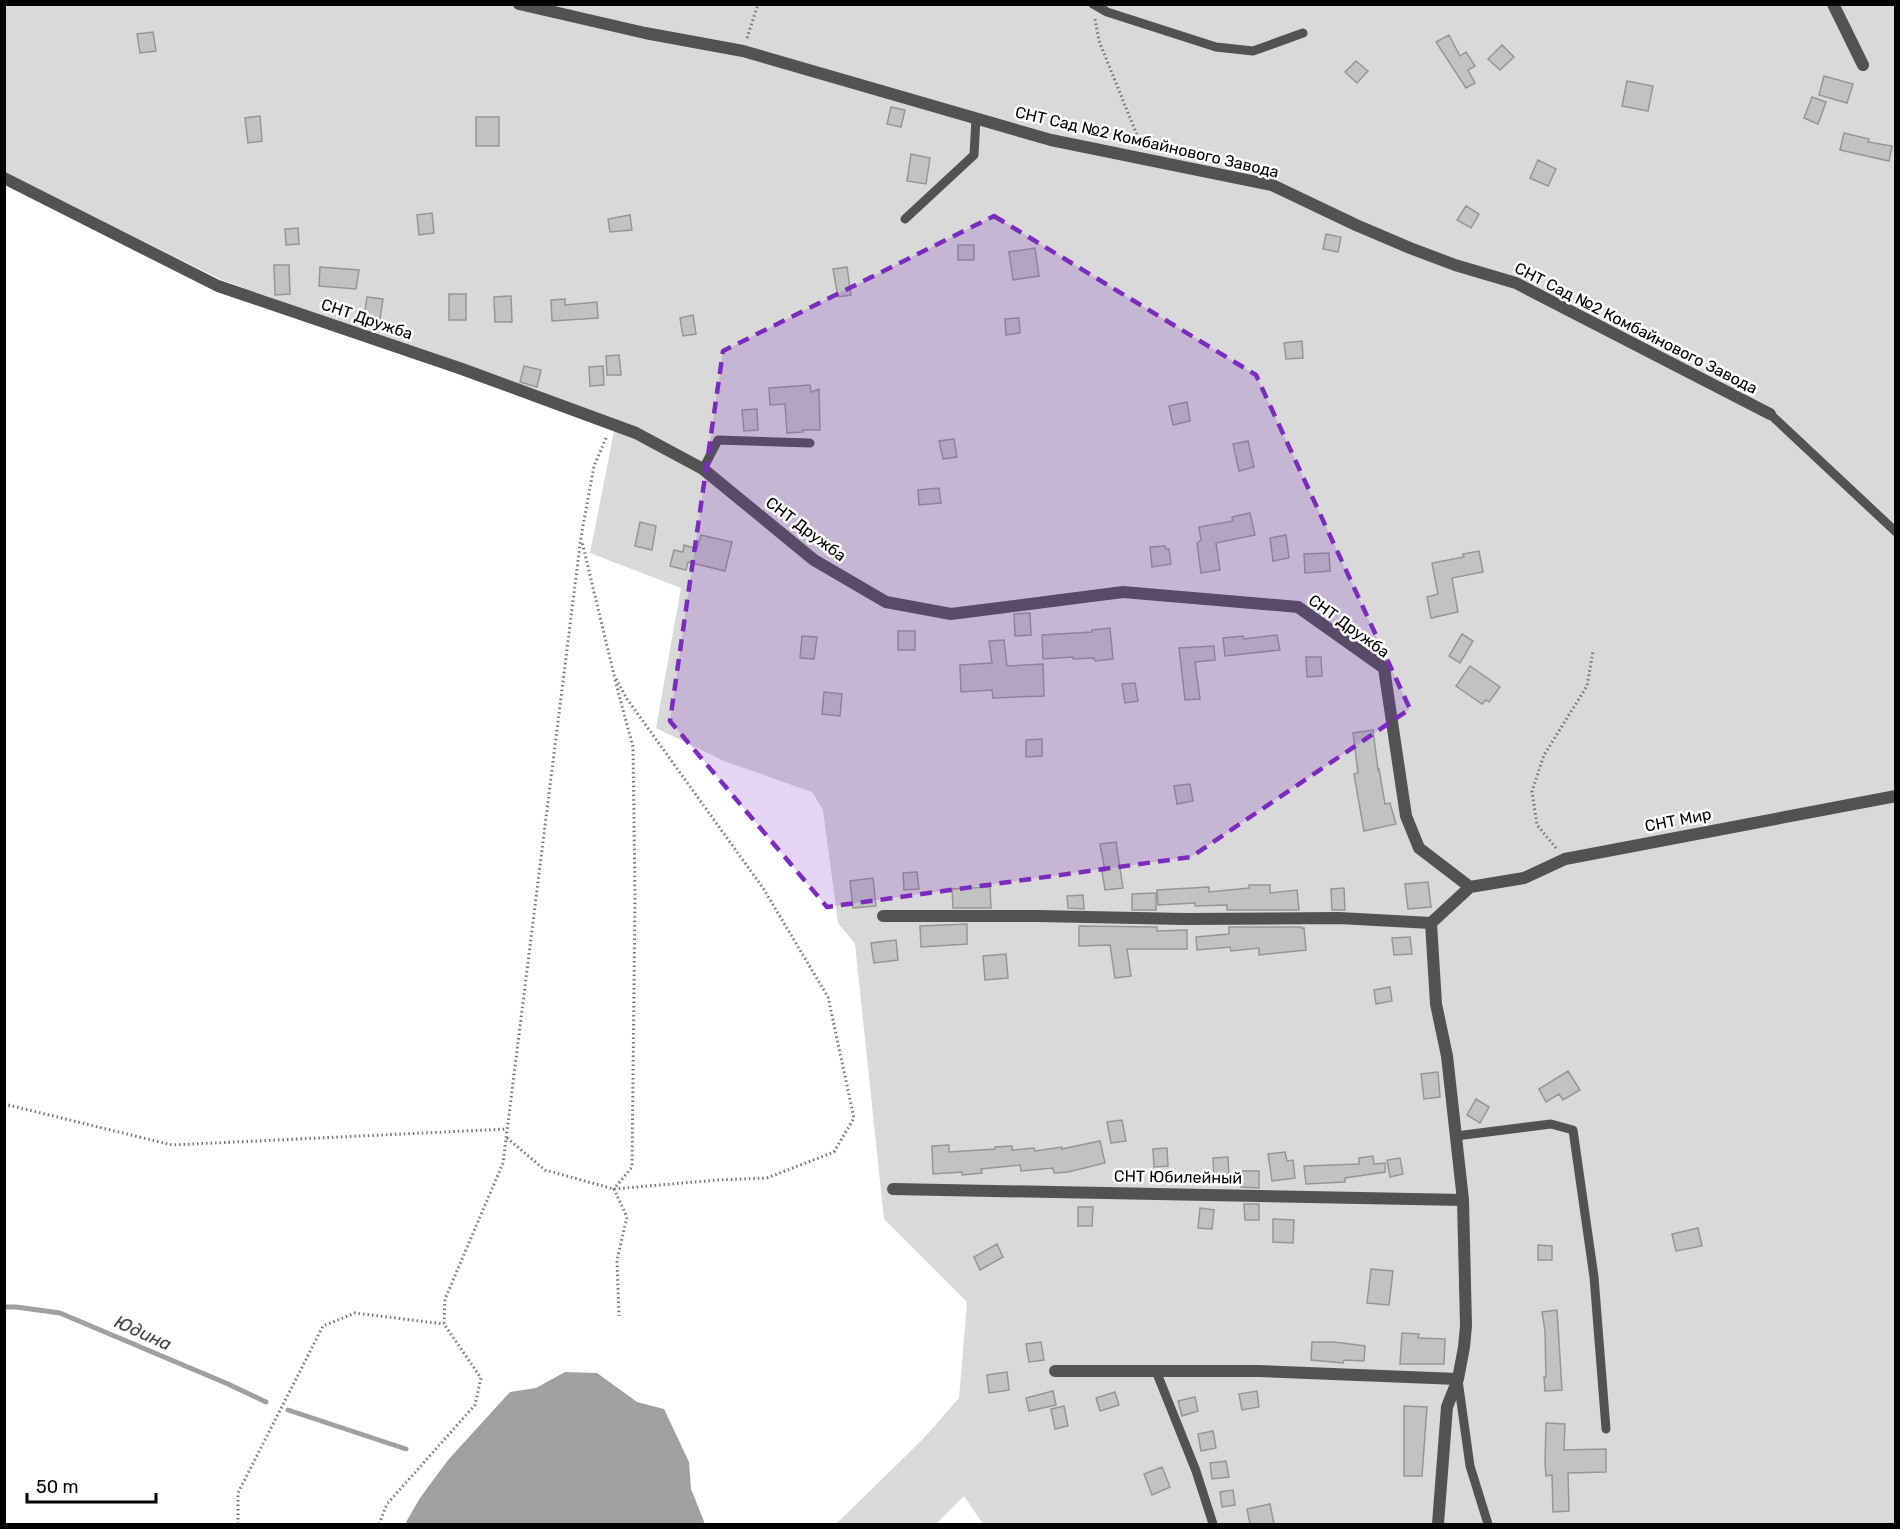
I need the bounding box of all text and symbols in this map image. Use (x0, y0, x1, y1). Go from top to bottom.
street label: СНТ Сад №2 Комбайнового Завода (1013, 102, 1281, 182)
street label: СНТ Сад №2 Комбайнового Завода (1511, 258, 1761, 398)
street label: СНТ Дружба (319, 294, 415, 344)
street label: СНТ Дружба (762, 493, 850, 565)
street label: СНТ Дружба (1305, 590, 1393, 662)
street label: СНТ Мир (1643, 804, 1713, 836)
street label: СНТ Юбилейный (1114, 1166, 1242, 1188)
water label: Юдина (111, 1311, 175, 1355)
scale bar (27, 1466, 156, 1504)
text: 50 m (36, 1476, 79, 1498)

